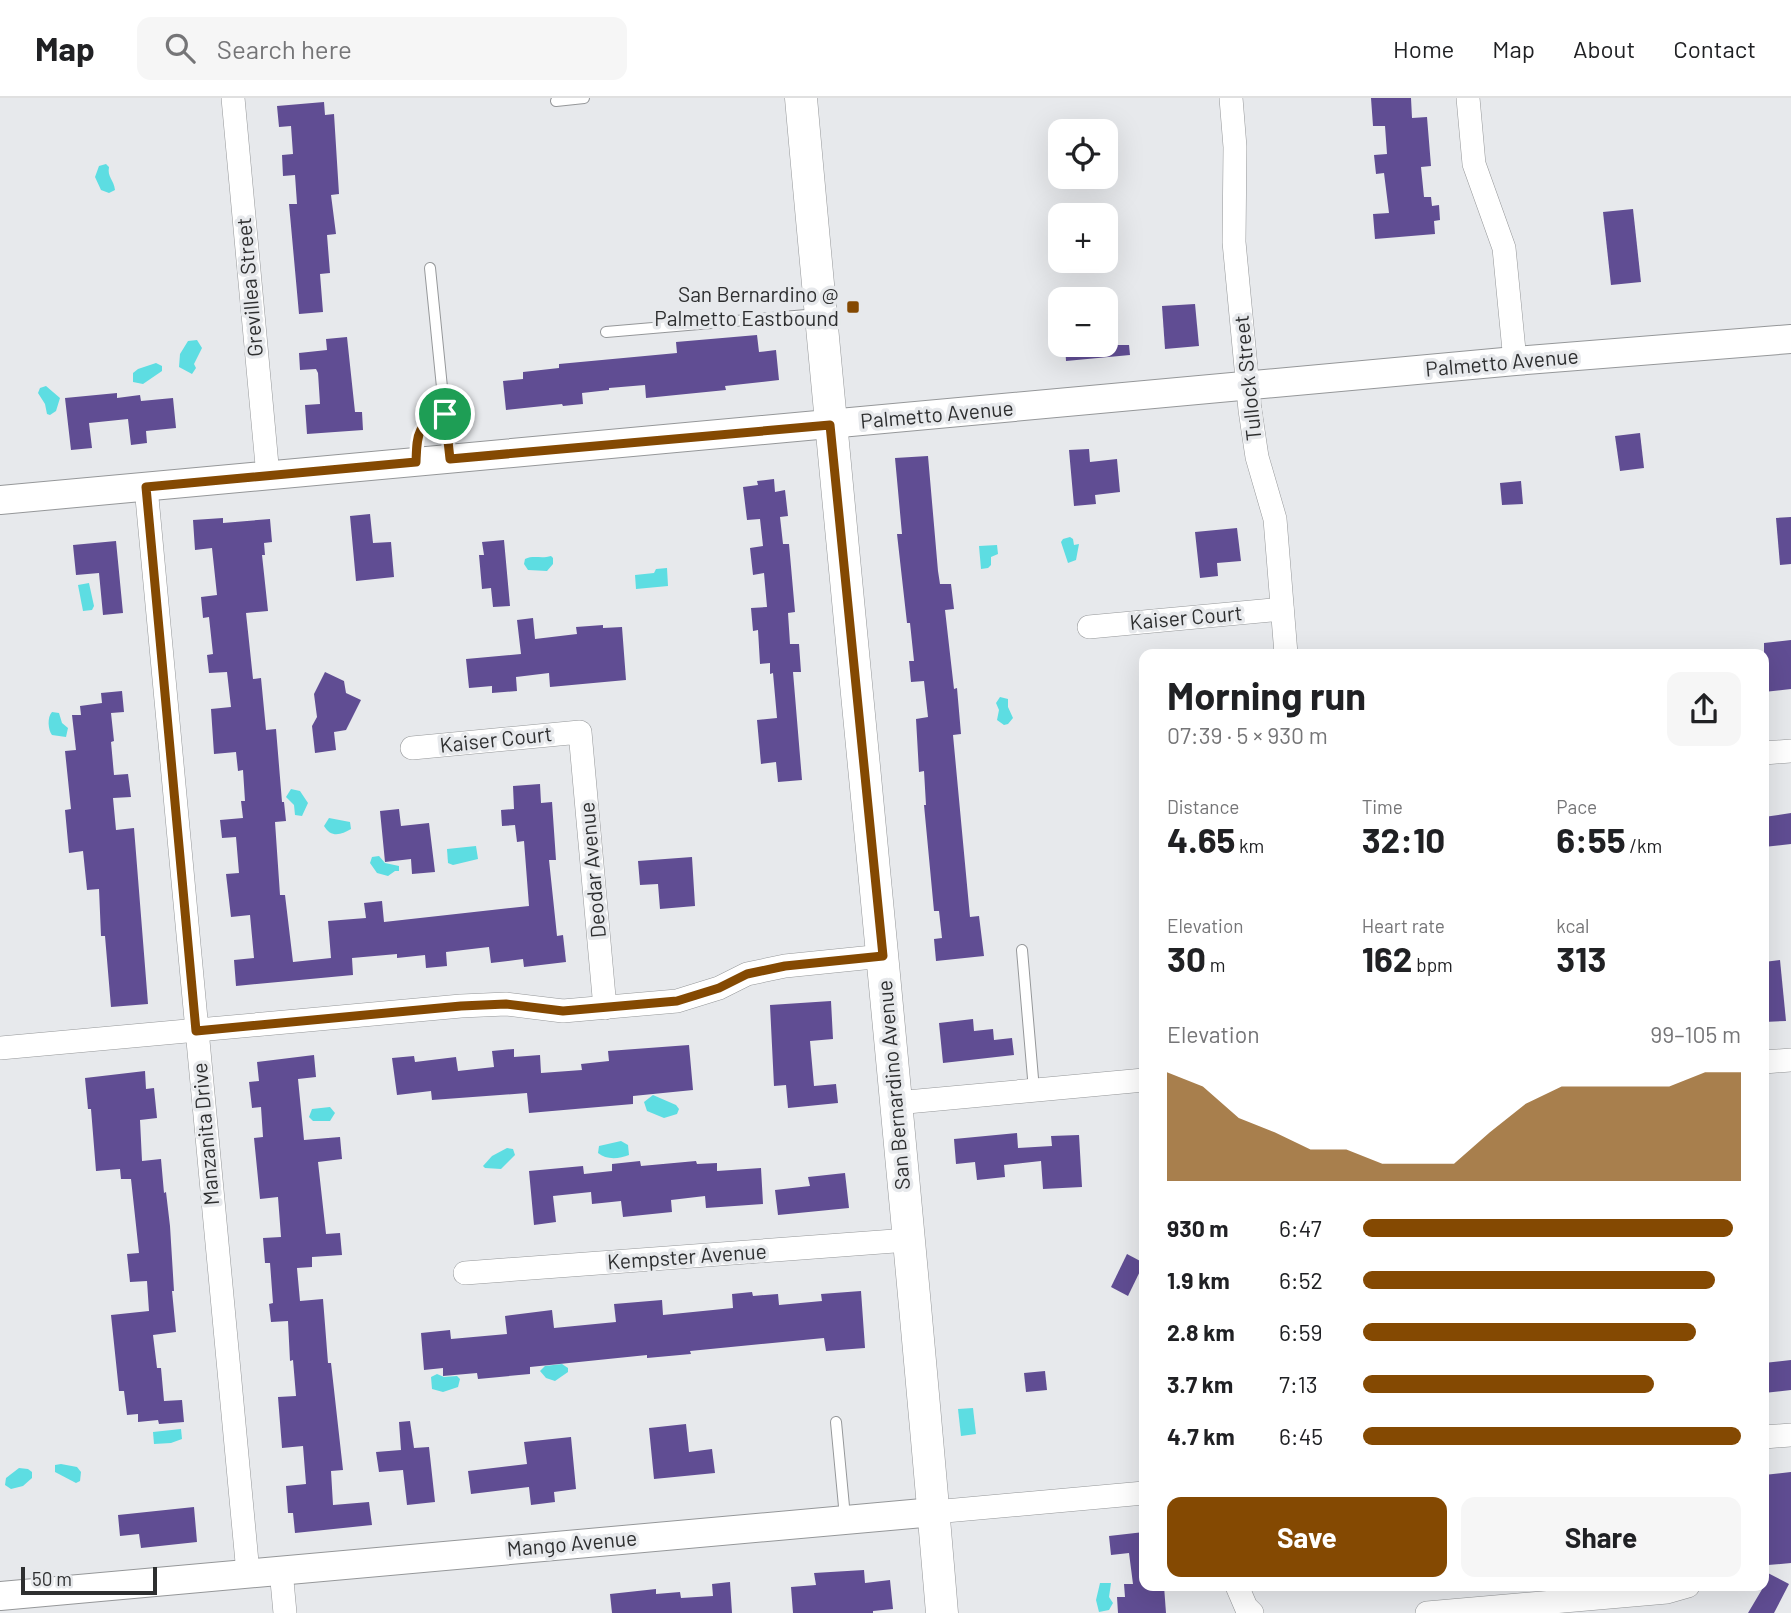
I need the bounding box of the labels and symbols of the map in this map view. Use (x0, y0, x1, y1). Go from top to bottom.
street label: Grevillea Street (230, 216, 267, 358)
place label: San Bernardino @ Palmetto Eastbound (654, 281, 839, 330)
marker: San Bernardino @ Palmetto Eastbound (845, 299, 861, 315)
street label: Tullock Street (1227, 314, 1266, 442)
street label: Palmetto Avenue (1424, 342, 1579, 381)
pin (415, 384, 475, 444)
street label: Palmetto Avenue (859, 394, 1014, 433)
street label: Kaiser Court (1128, 599, 1243, 634)
street label: Kaiser Court (438, 720, 553, 757)
street label: Deodar Avenue (573, 801, 610, 939)
street label: San Bernardino Avenue (871, 979, 914, 1191)
street label: Manzanita Drive (186, 1062, 223, 1207)
street label: Kempster Avenue (606, 1237, 768, 1274)
street label: Mango Avenue (506, 1524, 638, 1561)
scale bar (21, 1564, 158, 1596)

